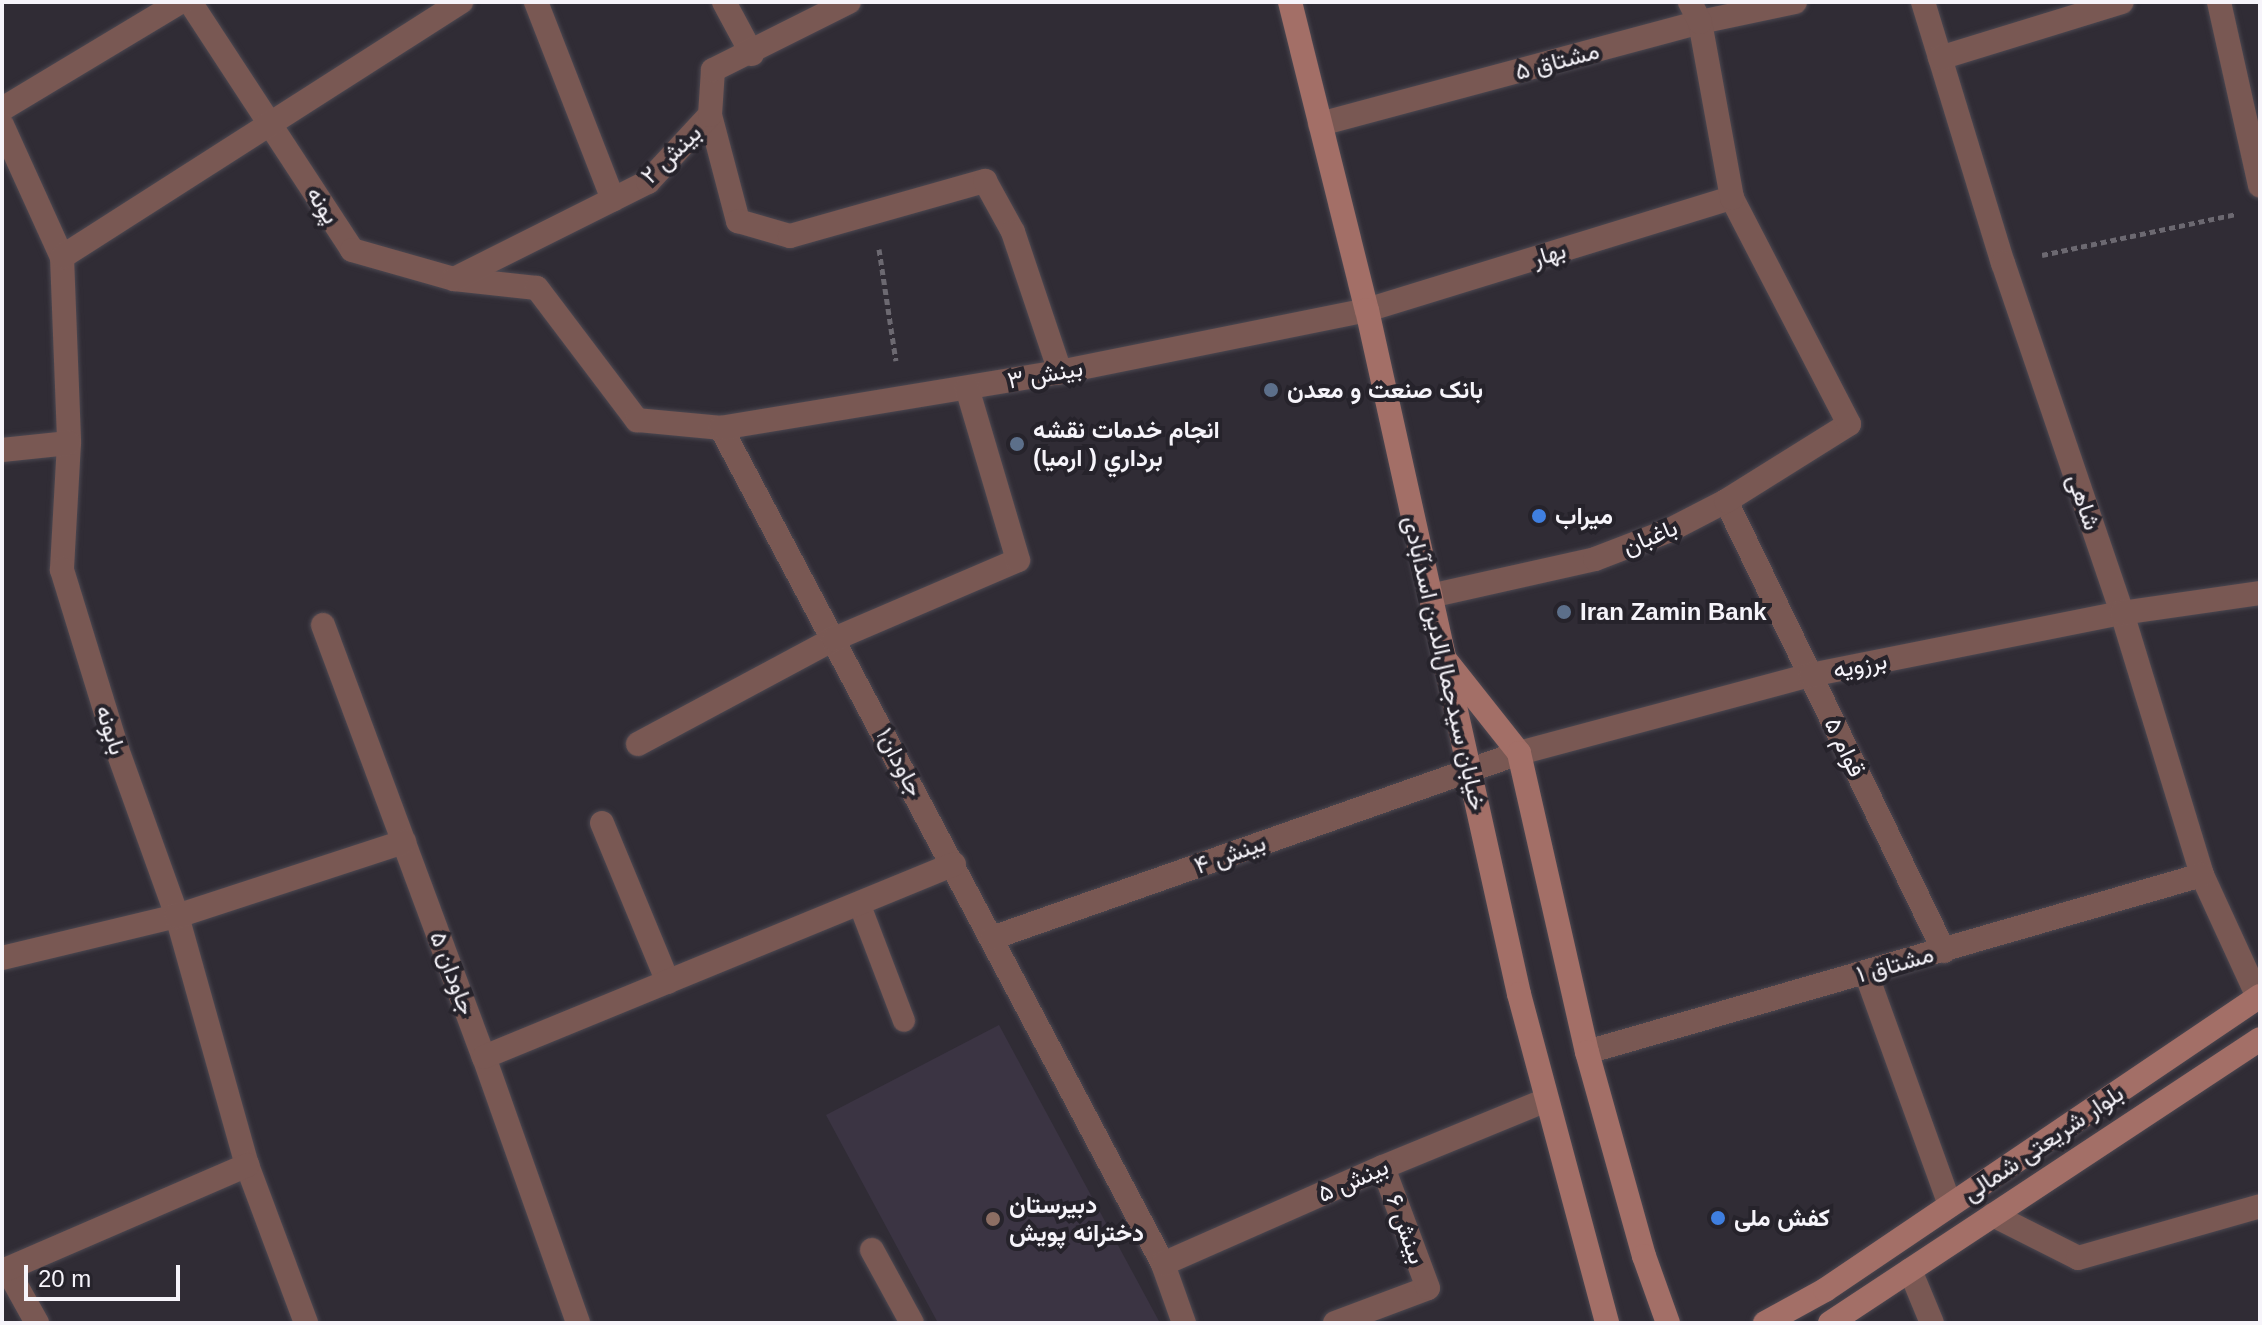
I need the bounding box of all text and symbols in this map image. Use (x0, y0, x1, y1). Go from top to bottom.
street label: مشتاق ۵ (1512, 36, 1602, 86)
street label: بینش ۲ (635, 118, 707, 190)
street label: پونه (300, 181, 346, 229)
street label: بهار (1529, 235, 1569, 273)
street label: بینش ۳ (1005, 353, 1085, 395)
place label: بانک صنعت و معدن (1287, 376, 1483, 404)
marker: بانک صنعت و معدن (1262, 381, 1280, 399)
place label: انجام خدمات نقشه برداري ( ارميا) (1033, 416, 1220, 472)
marker: انجام خدمات نقشه برداري ( ارميا) (1008, 435, 1026, 453)
street label: شاهی (2061, 470, 2107, 534)
place label: میراب (1555, 502, 1613, 530)
marker: میراب (1530, 507, 1548, 525)
street label: خیابان سیدجمال‌الدین اسدآبادی (1397, 513, 1493, 813)
street label: باغبان (1618, 513, 1682, 561)
place label: Iran Zamin Bank (1580, 598, 1767, 626)
marker: Iran Zamin Bank (1555, 603, 1573, 621)
street label: برزویه (1831, 646, 1889, 684)
street label: بابونه (90, 702, 132, 758)
street label: قوام ۵ (1818, 713, 1872, 781)
street label: جاودان۱ (870, 723, 930, 801)
street label: بینش ۴ (1190, 828, 1270, 880)
street label: جاودان ۵ (424, 927, 482, 1019)
street label: مشتاق ۱ (1853, 939, 1937, 989)
street label: بلوار شریعتی شمالی (1957, 1079, 2129, 1207)
street label: بینش ۵ (1313, 1152, 1393, 1208)
street label: بینش ۶ (1380, 1190, 1432, 1268)
place label: دبیرستان دخترانه پویش (1009, 1191, 1144, 1247)
place label: کفش ملی (1734, 1204, 1830, 1232)
marker: کفش ملی (1709, 1209, 1727, 1227)
marker: دبیرستان دخترانه پویش (984, 1210, 1002, 1228)
scale bar (28, 1249, 184, 1299)
text: 20 m (38, 1265, 91, 1292)

